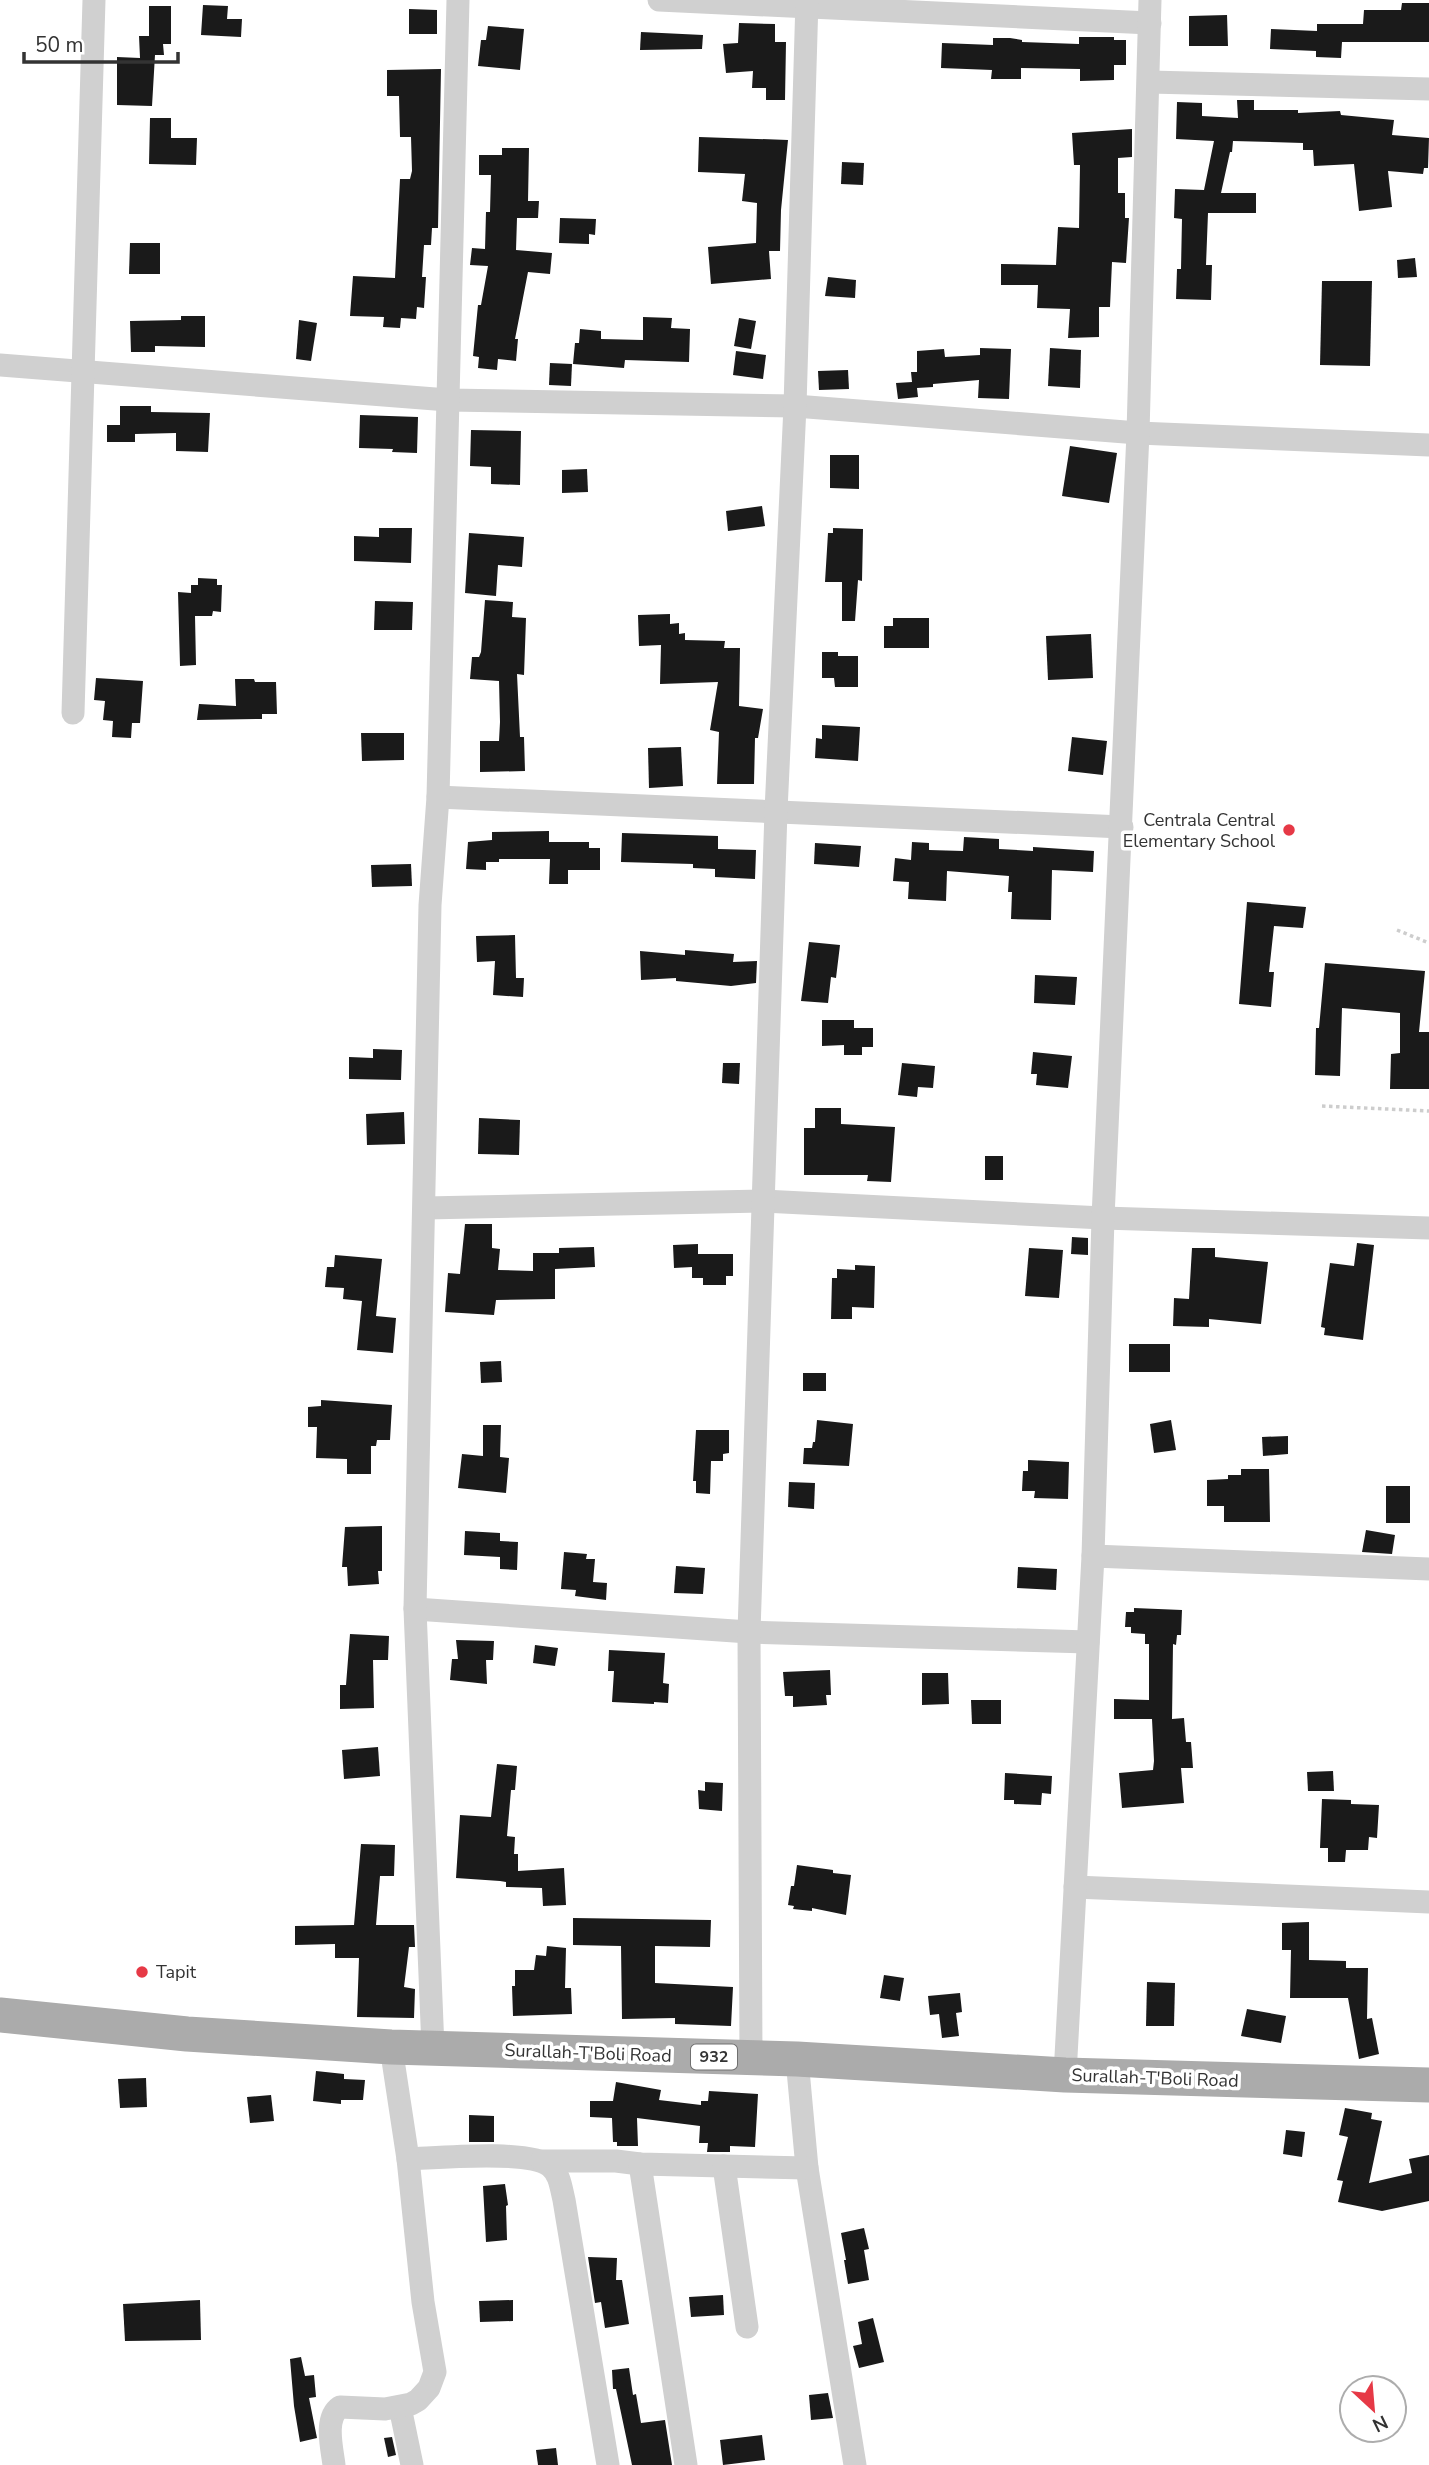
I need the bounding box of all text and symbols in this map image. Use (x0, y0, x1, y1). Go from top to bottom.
scale bar (24, 21, 178, 65)
text: 50 m (35, 31, 84, 59)
place label: Centrala Central Elementary School (1123, 808, 1276, 853)
marker: Centrala Central Elementary School (1281, 822, 1297, 838)
place label: Tapit (156, 1960, 197, 1984)
marker: Tapit (134, 1964, 150, 1980)
street label: Surallah-T'Boli Road (504, 2038, 672, 2068)
road number: 932 (691, 2044, 737, 2070)
street label: Surallah-T'Boli Road (1071, 2063, 1239, 2093)
north arrow (1338, 2374, 1408, 2444)
text: N (1368, 2409, 1392, 2438)

